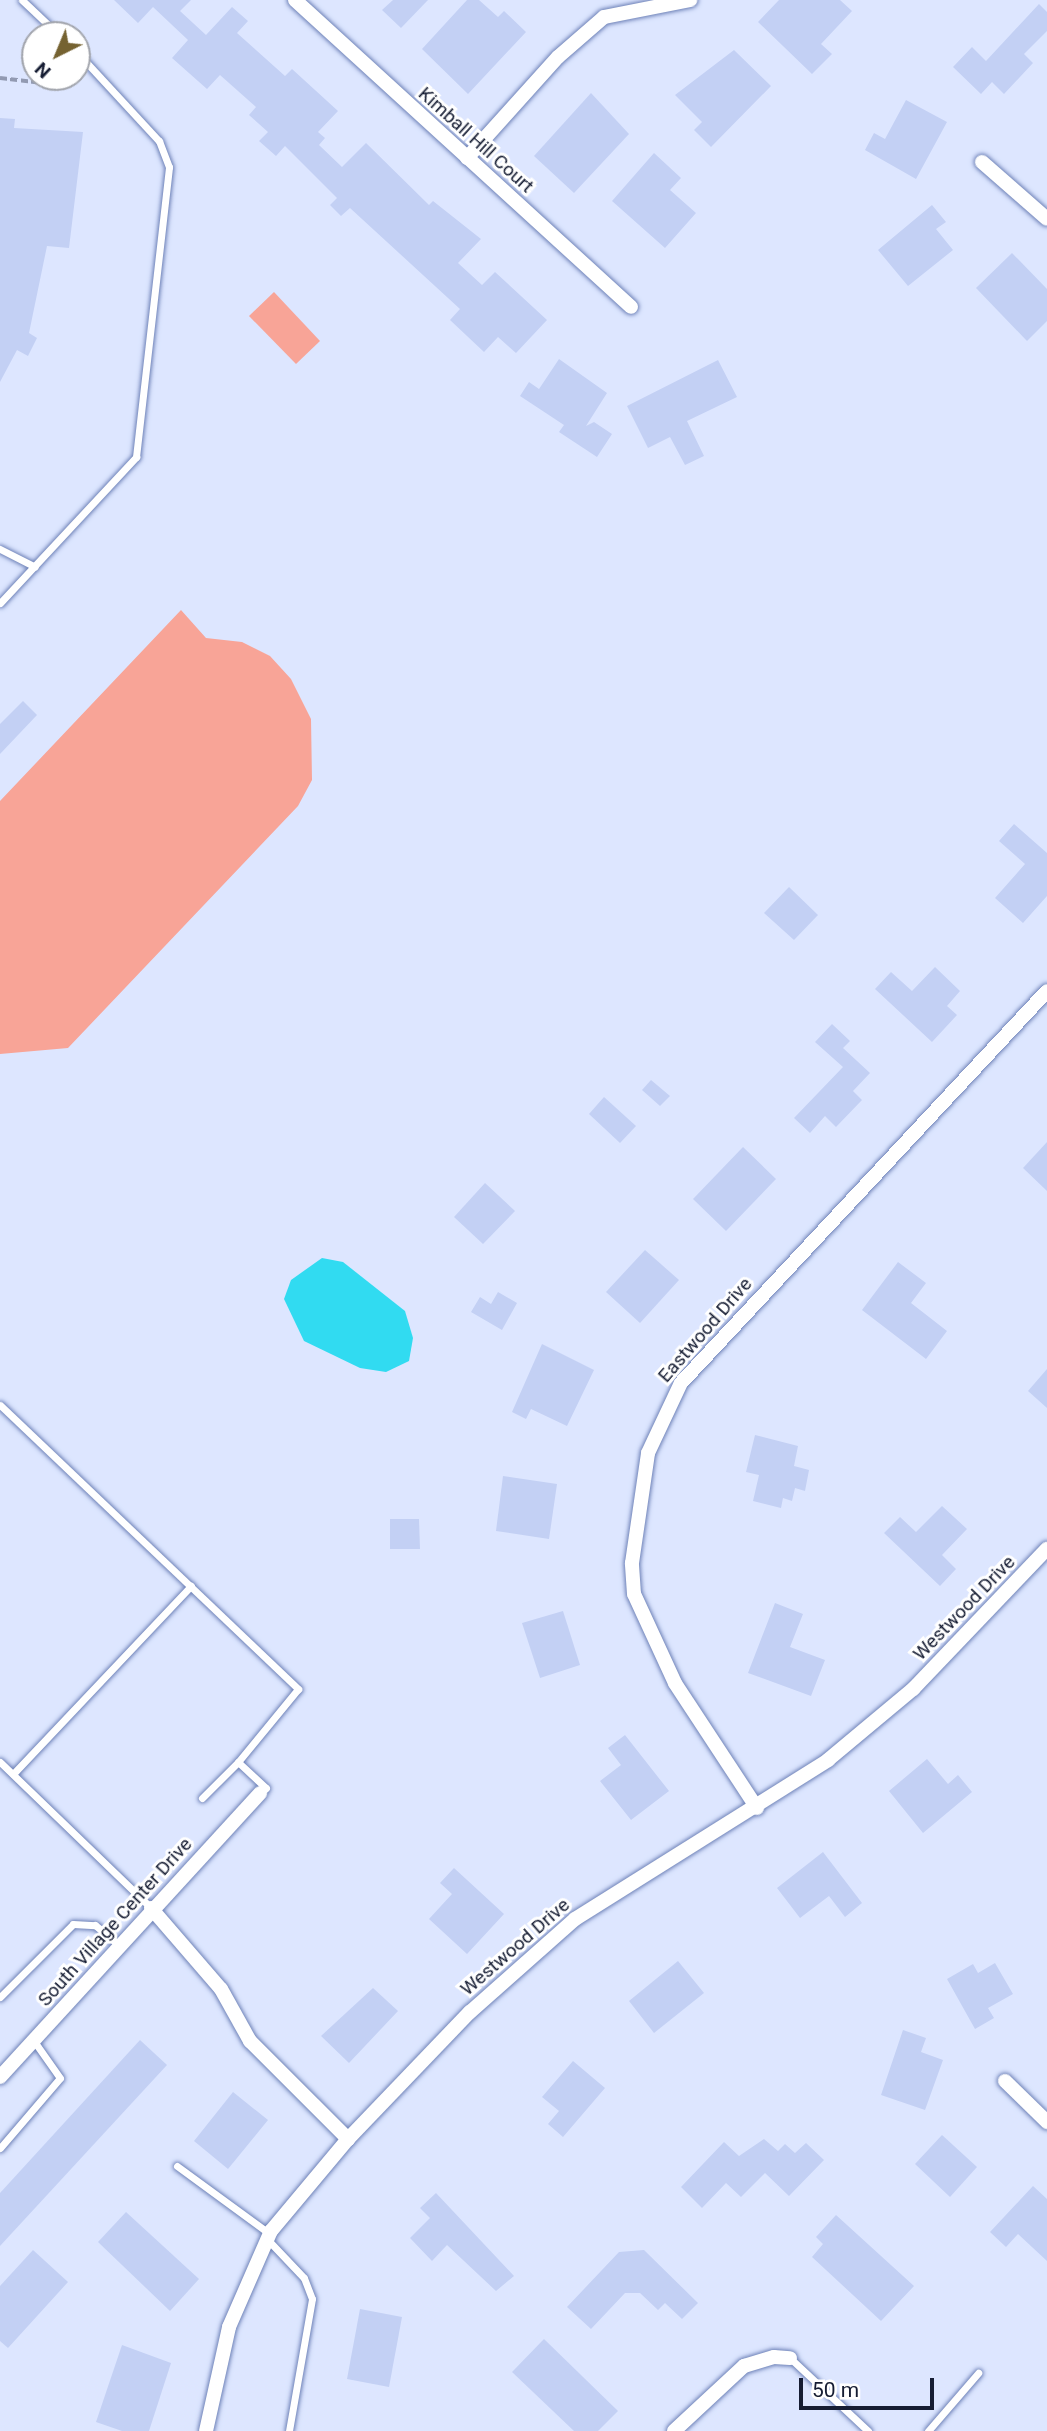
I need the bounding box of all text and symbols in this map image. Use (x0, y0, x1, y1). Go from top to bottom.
north arrow (21, 21, 91, 91)
text: N (30, 57, 55, 83)
street label: Kimball Hill Court (414, 82, 538, 198)
street label: Eastwood Drive (653, 1273, 757, 1387)
street label: Westwood Drive (908, 1551, 1020, 1665)
street label: South Village Center Drive (33, 1833, 197, 2011)
street label: Westwood Drive (456, 1894, 574, 2000)
scale bar (802, 2364, 937, 2408)
text: 50 m (812, 2378, 859, 2402)

